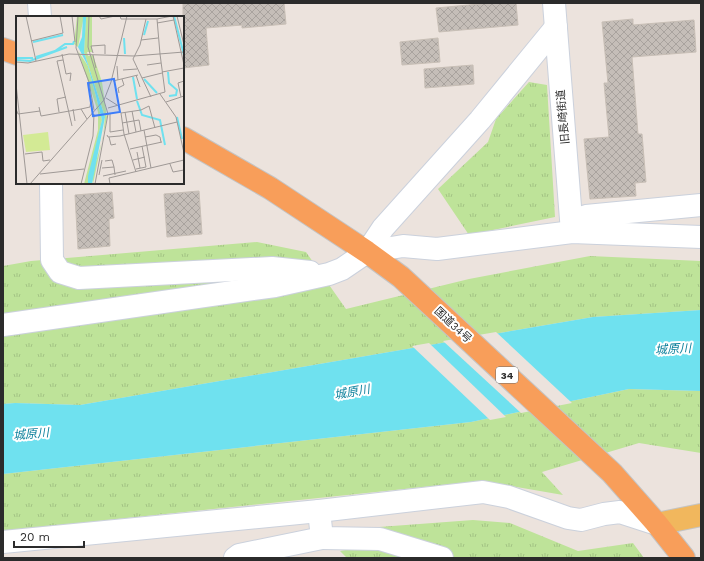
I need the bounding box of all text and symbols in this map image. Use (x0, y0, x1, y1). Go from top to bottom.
inset map (16, 16, 184, 184)
street label: 旧長崎街道 (554, 89, 572, 145)
street label: 国道34号 (432, 305, 474, 345)
water label: 城原川 (655, 341, 693, 357)
road number: 34 (496, 367, 518, 383)
water label: 城原川 (333, 382, 373, 402)
water label: 城原川 (12, 425, 52, 443)
scale bar (14, 523, 84, 549)
text: 20 m (20, 530, 50, 544)

